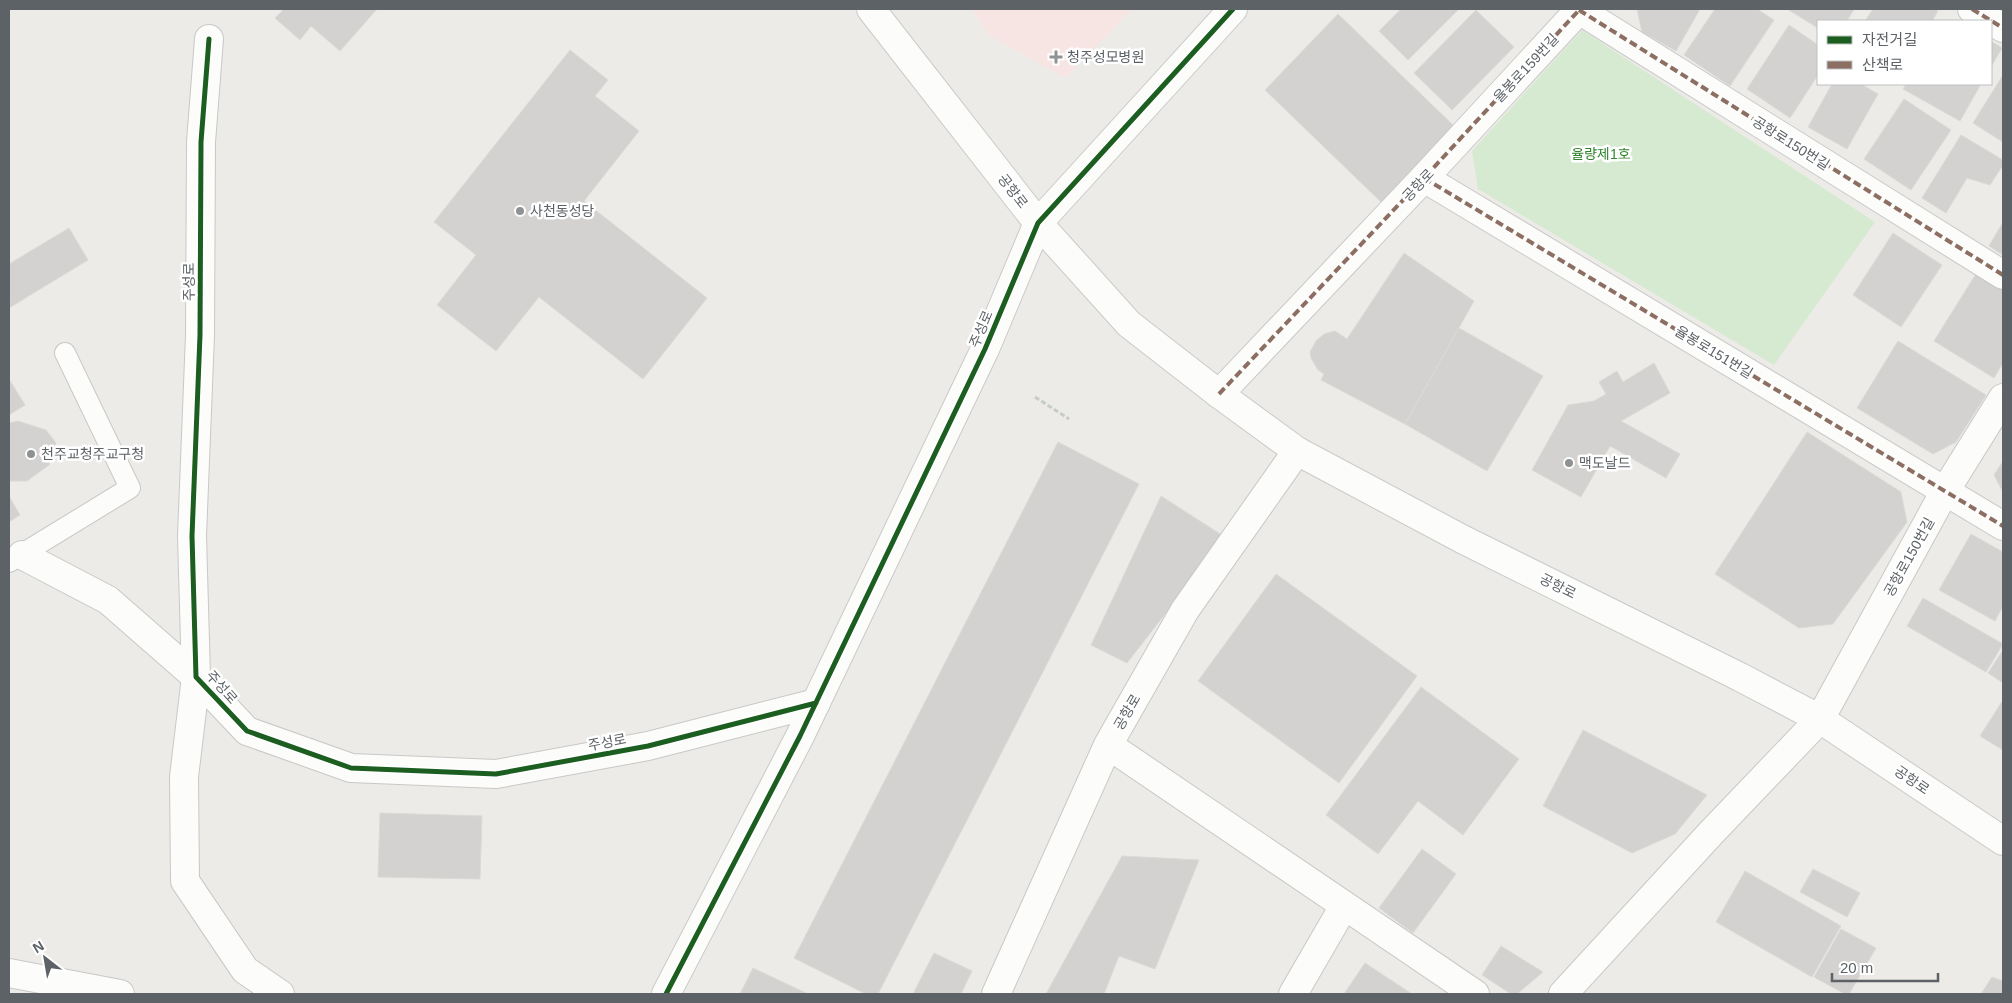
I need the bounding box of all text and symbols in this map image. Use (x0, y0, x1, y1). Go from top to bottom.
legend (1817, 20, 1992, 85)
street label: 율봉로159번길 (1490, 30, 1562, 106)
text: 자전거길 (1862, 31, 1917, 48)
place label: 청주성모병원 (1067, 49, 1144, 65)
marker: 청주성모병원 (1049, 50, 1063, 64)
text: 산책로 (1862, 56, 1903, 73)
street label: 공항로150번길 (1750, 113, 1832, 173)
park label: 율량제1호 (1571, 146, 1631, 162)
street label: 공항로 (1399, 165, 1437, 205)
street label: 공항로 (995, 171, 1031, 211)
place label: 사천동성당 (530, 203, 595, 219)
marker: 사천동성당 (514, 205, 526, 217)
street label: 주성로 (181, 263, 197, 301)
street label: 주성로 (966, 308, 996, 350)
street label: 율봉로151번길 (1672, 323, 1756, 381)
place label: 천주교청주교구청 (41, 446, 144, 462)
marker: 천주교청주교구청 (25, 448, 37, 460)
place label: 맥도날드 (1579, 455, 1631, 471)
marker: 맥도날드 (1563, 457, 1575, 469)
street label: 공항로150번길 (1881, 515, 1937, 599)
street label: 공항로 (1537, 570, 1579, 602)
street label: 주성로 (203, 667, 241, 707)
street label: 공항로 (1110, 691, 1144, 733)
street label: 주성로 (587, 730, 628, 754)
street label: 공항로 (1892, 763, 1933, 798)
north arrow (20, 933, 70, 983)
text: N (30, 937, 47, 956)
scale bar (1832, 950, 1938, 982)
text: 20 m (1840, 959, 1873, 976)

